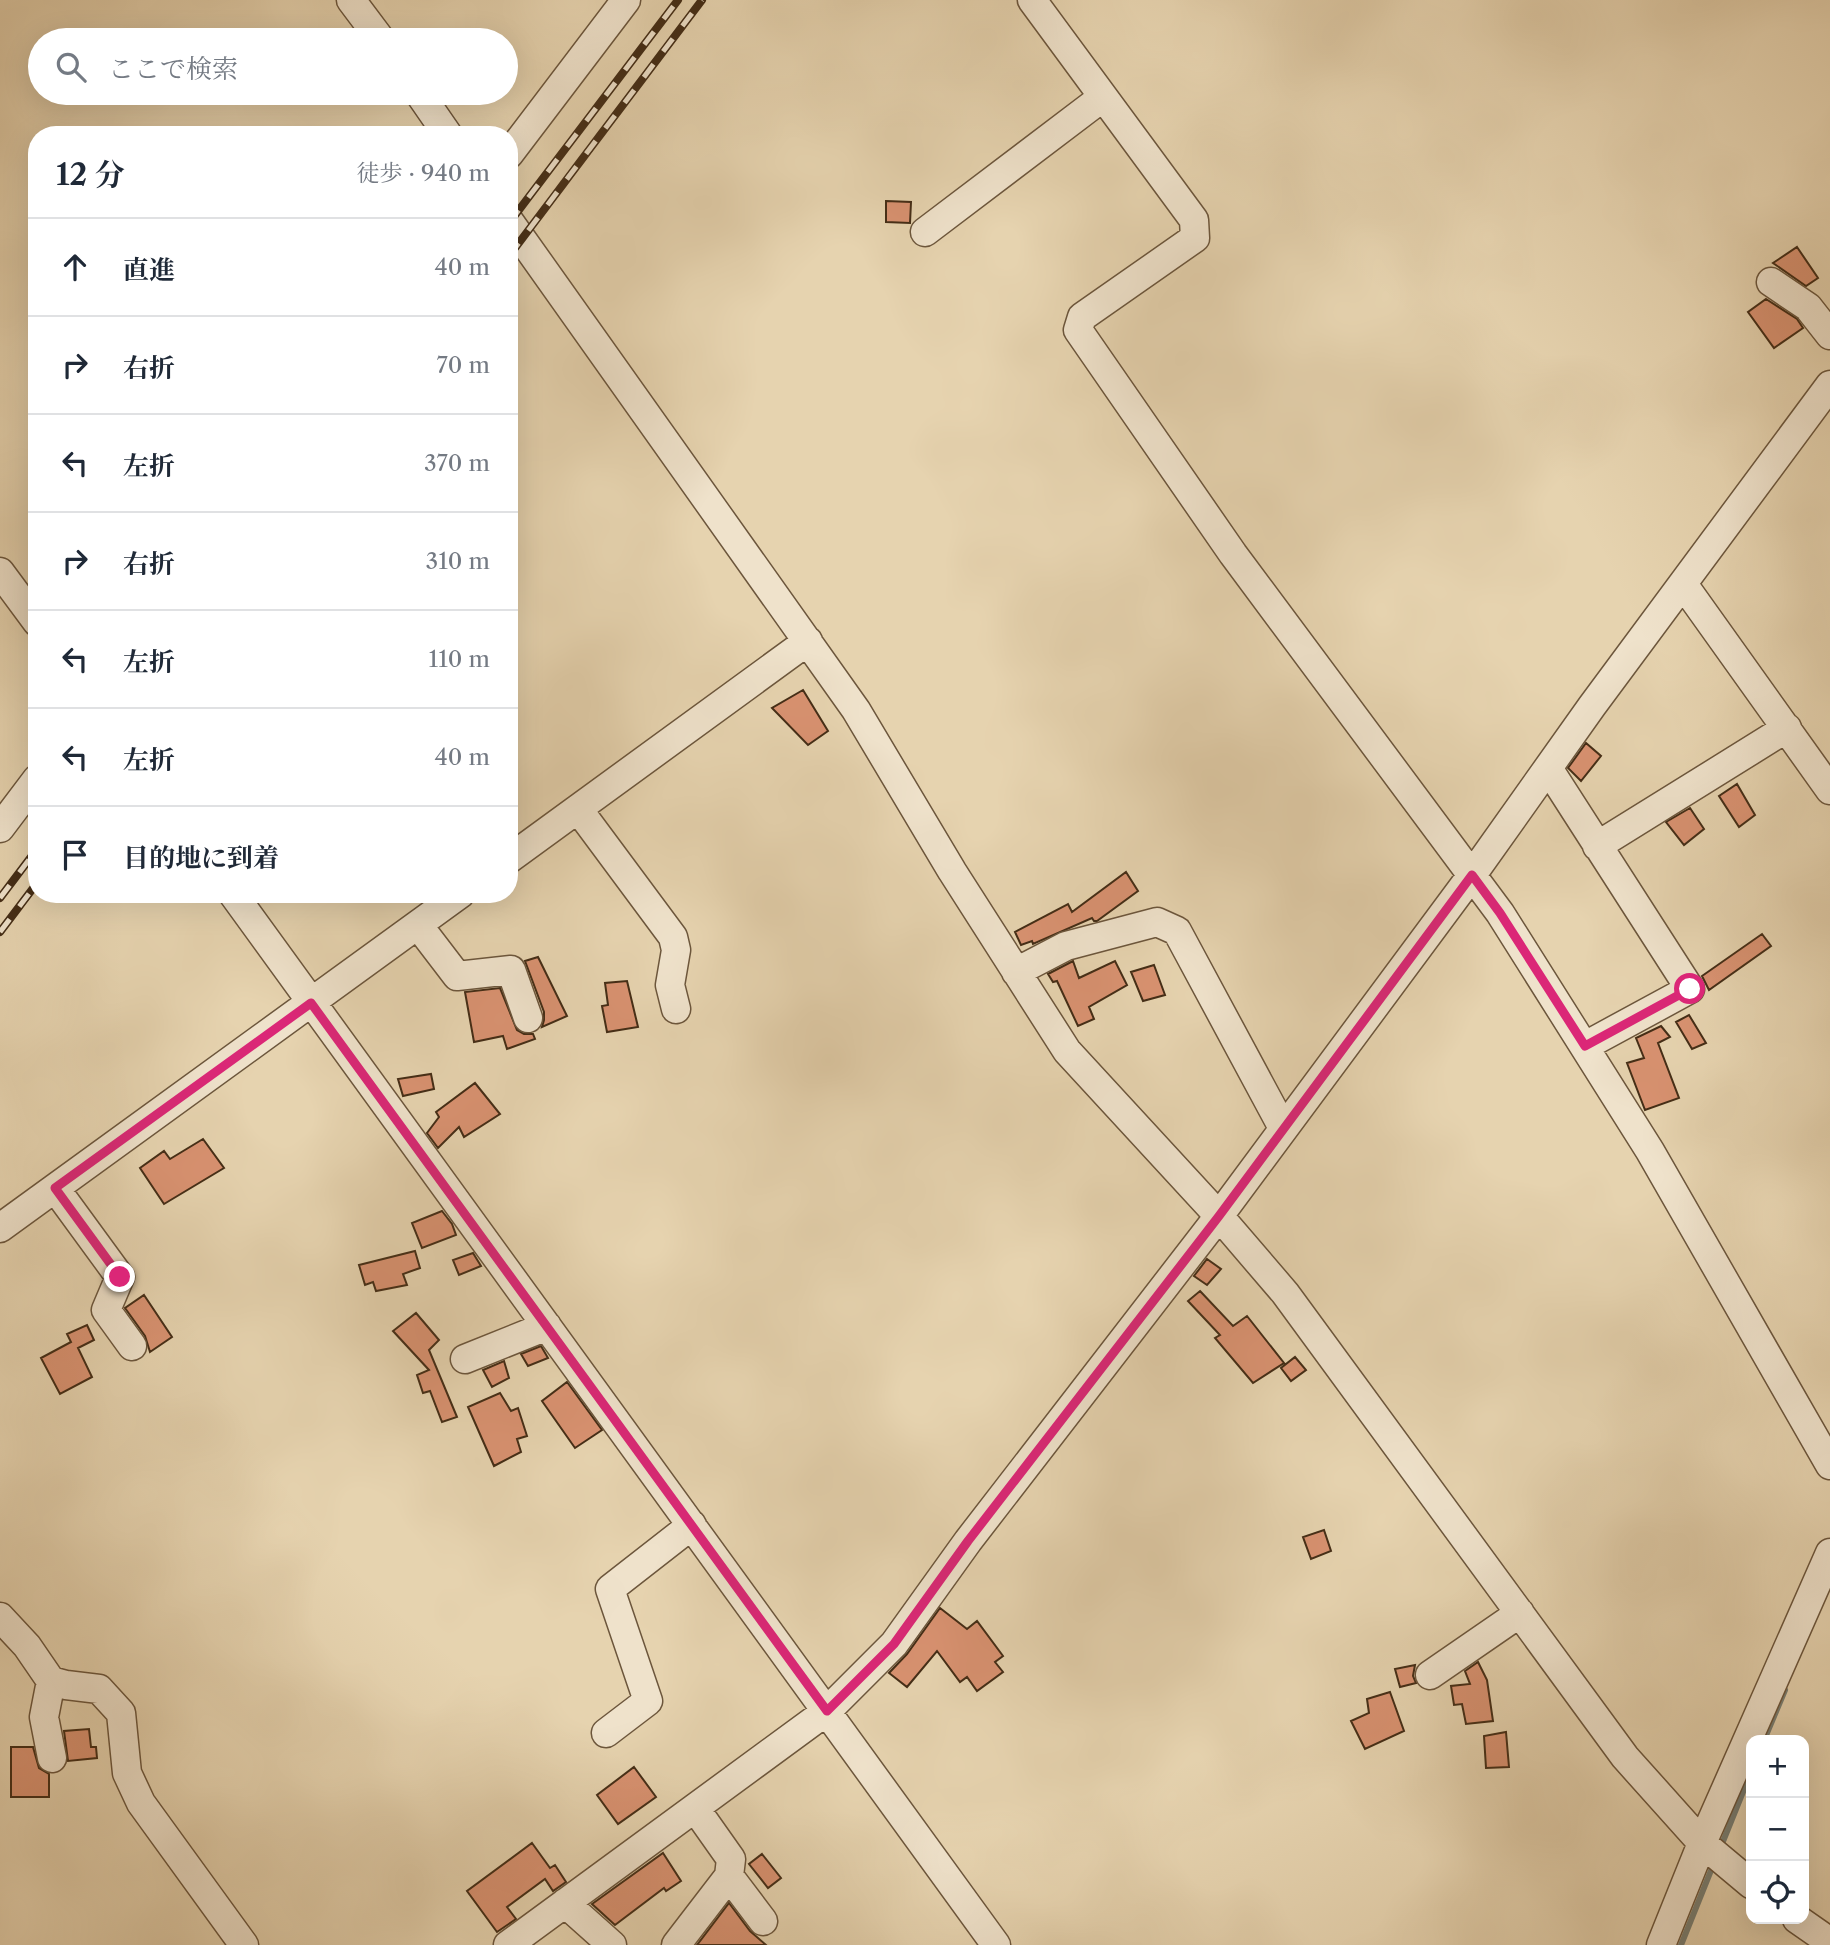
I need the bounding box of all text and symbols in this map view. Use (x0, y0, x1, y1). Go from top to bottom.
search box (28, 28, 518, 105)
icon: search (52, 48, 90, 86)
text: ここで検索 (108, 53, 238, 85)
text: 12 分 (56, 156, 125, 193)
text: 徒歩 · 940 m (356, 159, 490, 187)
icon: ahead (56, 248, 94, 286)
text: 40 m (435, 253, 490, 281)
text: 直進 (123, 254, 175, 286)
icon: right (56, 346, 94, 384)
text: 70 m (437, 351, 490, 379)
text: 右折 (123, 352, 175, 384)
icon: left (56, 444, 94, 482)
text: 370 m (424, 449, 490, 477)
text: 左折 (123, 450, 175, 482)
icon: right (56, 542, 94, 580)
text: 310 m (426, 547, 490, 575)
text: 右折 (123, 548, 175, 580)
icon: left (56, 640, 94, 678)
text: 110 m (429, 645, 490, 673)
text: 左折 (123, 646, 175, 678)
icon: left (56, 738, 94, 776)
text: 40 m (435, 743, 490, 771)
text: 左折 (123, 744, 175, 776)
icon: arrive (56, 836, 94, 874)
text: 目的地に到着 (123, 842, 279, 874)
route start (1674, 973, 1705, 1004)
route end (104, 1261, 135, 1292)
map controls (1746, 1735, 1809, 1924)
button: + (1746, 1735, 1809, 1798)
button: − (1746, 1798, 1809, 1861)
button: locate (1746, 1861, 1809, 1924)

